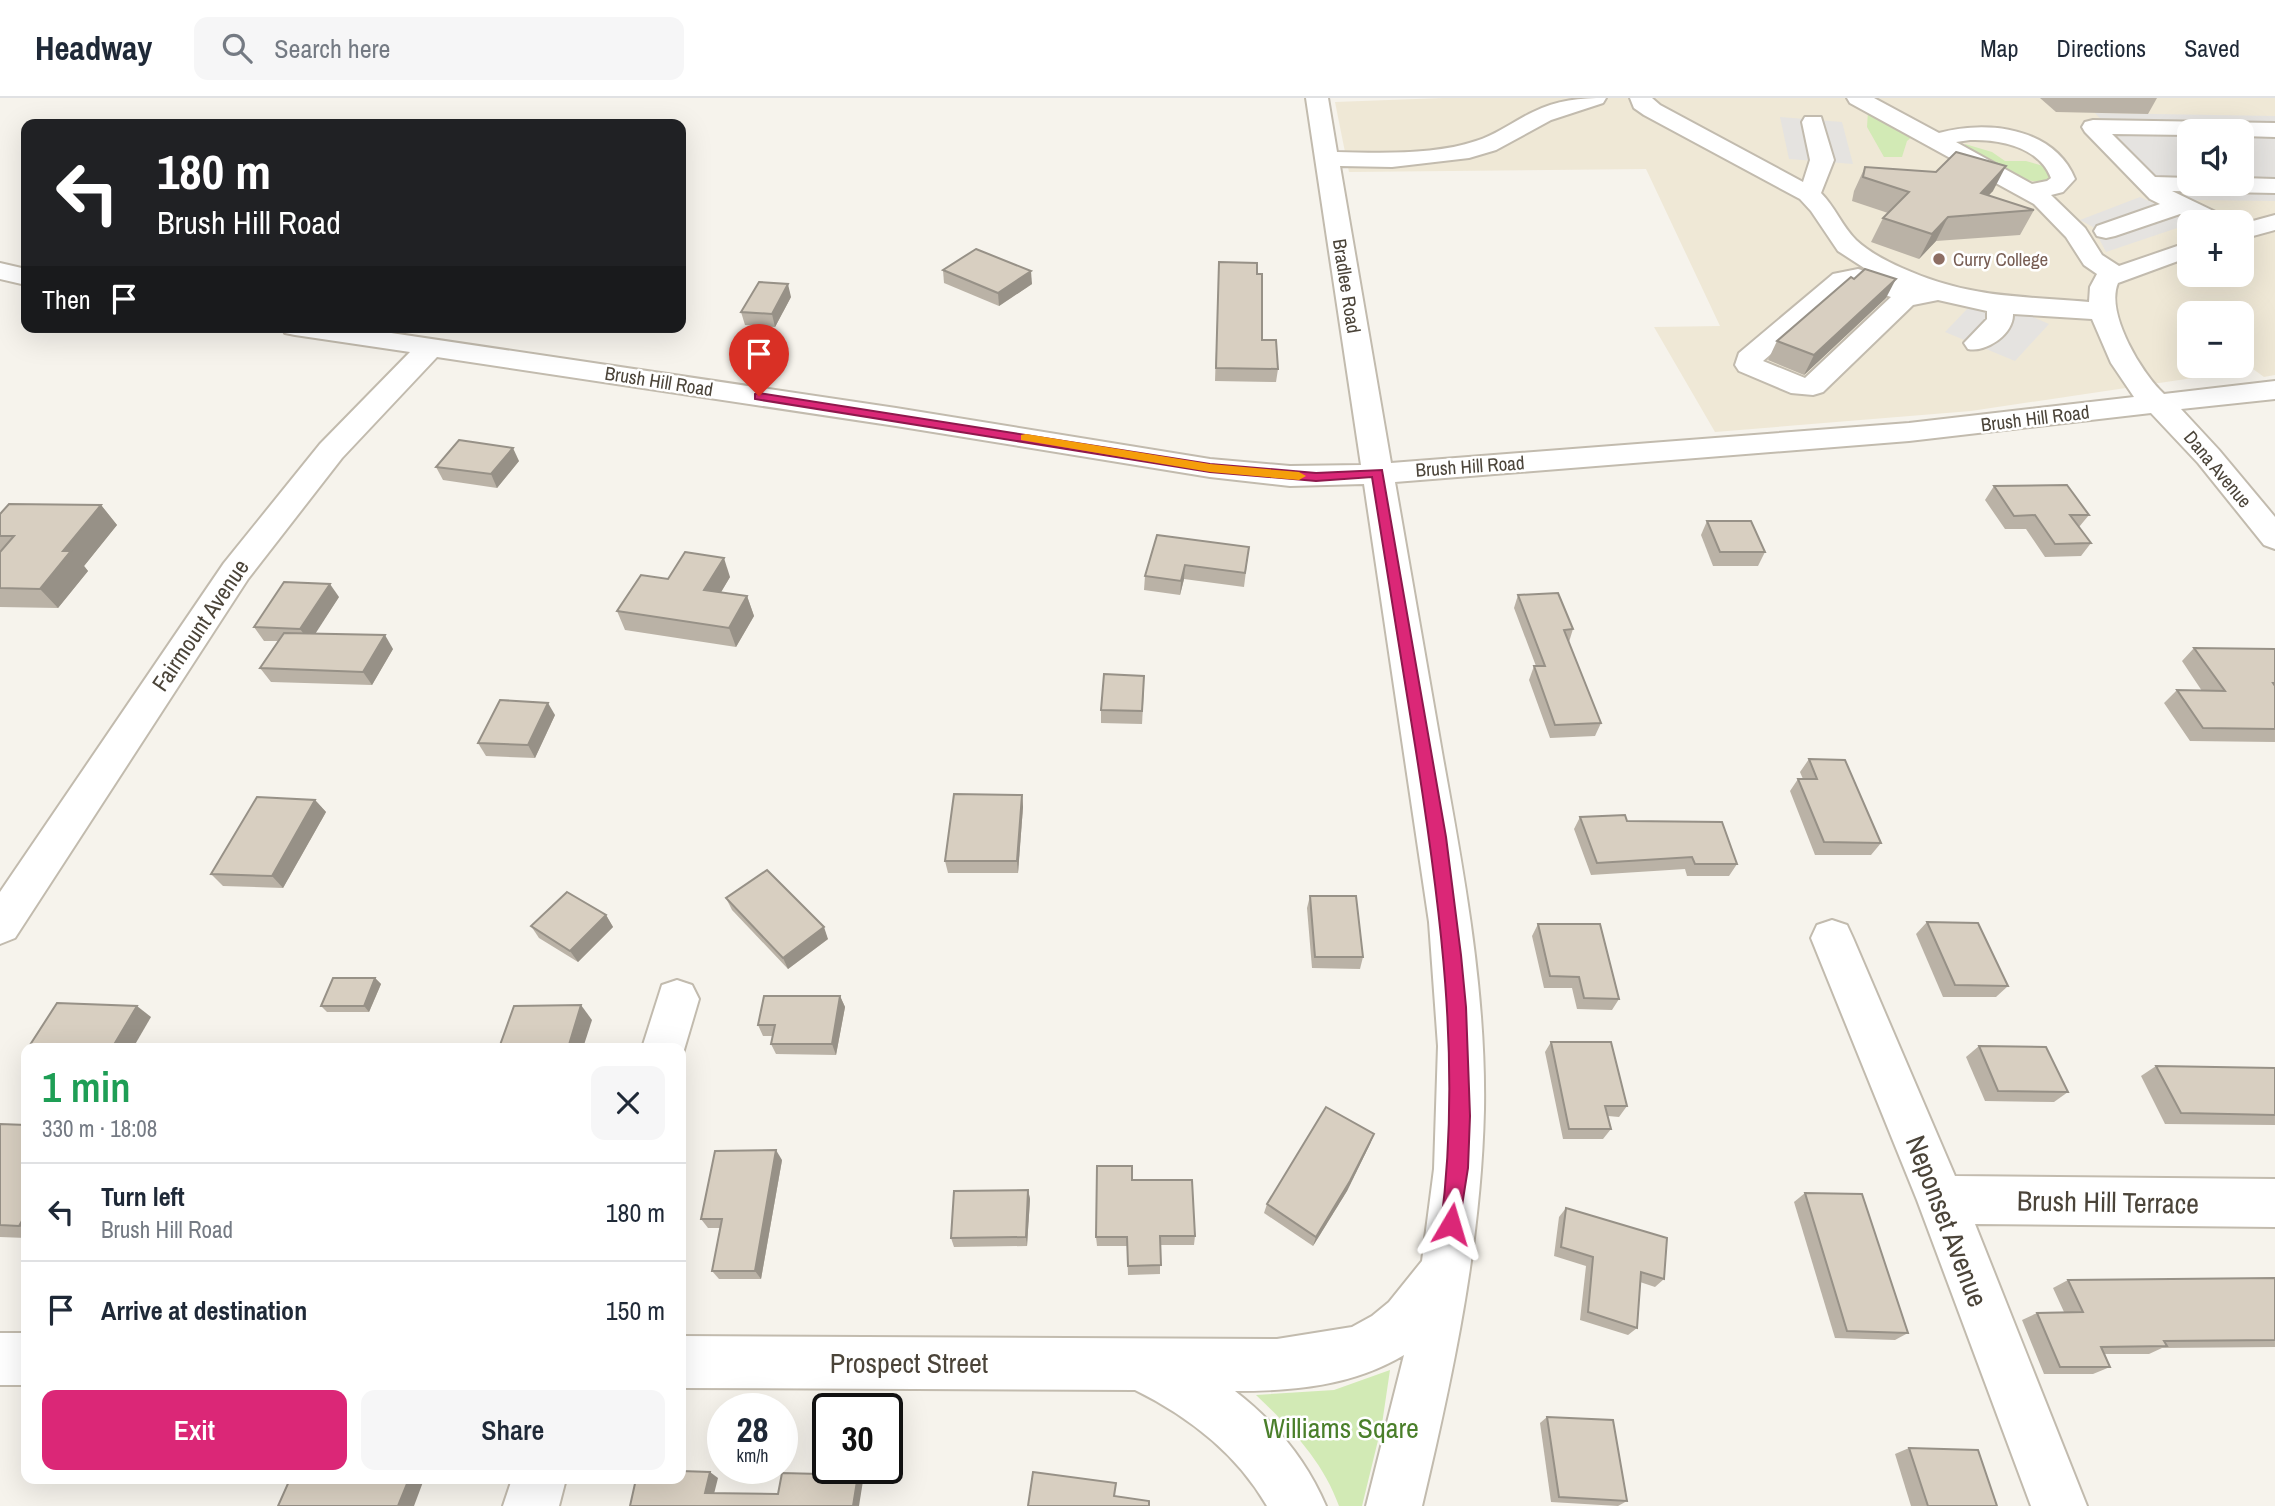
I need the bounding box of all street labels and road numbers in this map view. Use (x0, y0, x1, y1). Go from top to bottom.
street label: Bradlee Road (1327, 237, 1367, 335)
street label: Brush Hill Road (603, 360, 715, 402)
street label: Brush Hill Road (1979, 398, 2091, 438)
street label: Dana Avenue (2178, 425, 2258, 513)
street label: Brush Hill Road (1415, 449, 1525, 483)
street label: Fairmount Avenue (144, 553, 256, 697)
street label: Neponset Avenue (1897, 1130, 1997, 1312)
street label: Brush Hill Terrace (2017, 1181, 2199, 1223)
street label: Prospect Street (830, 1344, 988, 1382)

